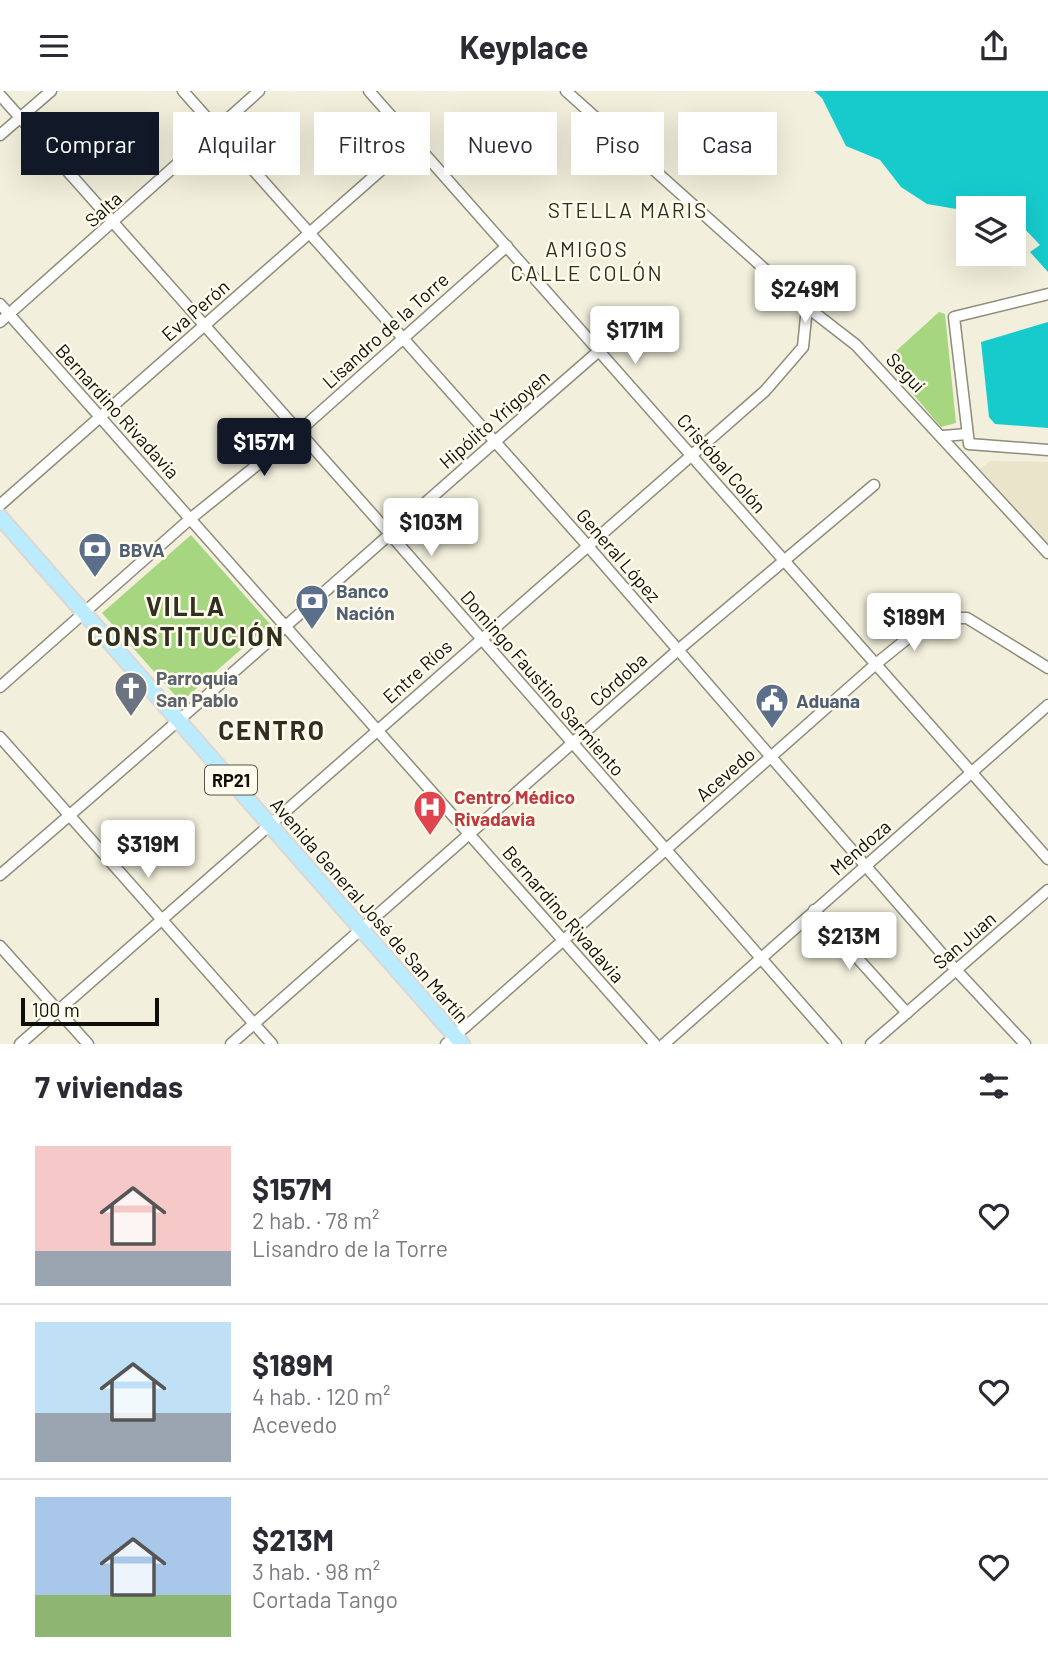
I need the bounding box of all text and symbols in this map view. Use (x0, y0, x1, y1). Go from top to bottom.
icon: menu (35, 27, 73, 65)
text: Keyplace (460, 27, 588, 65)
icon: share (975, 27, 1013, 65)
chip: Comprar (21, 112, 159, 175)
chip: Alquilar (173, 112, 300, 175)
chip: Filtros (314, 112, 430, 175)
chip: Nuevo (444, 112, 557, 175)
chip: Piso (571, 112, 664, 175)
chip: Casa (678, 112, 777, 175)
street label: Salta (80, 186, 126, 232)
map controls (956, 196, 1026, 266)
button: layers (956, 196, 1026, 266)
district label: STELLA MARIS (548, 197, 708, 222)
district label: AMIGOS CALLE COLÓN (510, 236, 664, 285)
pin: $249M (756, 265, 854, 325)
street label: Lisandro de la Torre (317, 267, 453, 393)
street label: Eva Perón (156, 274, 234, 346)
text: $249M (771, 274, 839, 302)
pin: $171M (586, 307, 684, 366)
text: $171M (606, 315, 664, 343)
street label: Bernardino Rivadavia (51, 339, 185, 483)
street label: Seguí (882, 348, 930, 396)
street label: Hipólito Yrigoyen (434, 365, 554, 473)
street label: Cristóbal Colón (673, 409, 771, 517)
pin: $157M (215, 419, 313, 478)
text: $157M (233, 427, 295, 455)
pin: $103M (382, 498, 480, 558)
street label: General López (572, 503, 666, 607)
text: $103M (399, 507, 463, 535)
bank icon: BBVA (76, 530, 114, 579)
place label: BBVA (119, 538, 165, 561)
place label: Banco Nación (336, 579, 395, 624)
bank icon: Banco Nación (293, 582, 331, 631)
street label: Domingo Faustino Sarmiento (456, 586, 630, 780)
district label: VILLA CONSTITUCIÓN (87, 590, 285, 651)
pin: $189M (865, 594, 963, 653)
text: $189M (883, 602, 945, 630)
street label: Entre Ríos (378, 634, 456, 708)
street label: Córdoba (585, 647, 651, 711)
place label: Parroquia San Pablo (156, 666, 239, 711)
church icon: Parroquia San Pablo (112, 669, 150, 718)
public building icon: Aduana (753, 681, 791, 730)
place label: Aduana (796, 689, 860, 712)
district label: CENTRO (218, 714, 326, 745)
street label: Acevedo (691, 742, 759, 806)
road number: RP21 (205, 765, 257, 795)
place label: Centro Médico Rivadavia (454, 785, 575, 830)
hospital icon: Centro Médico Rivadavia (411, 788, 449, 837)
street label: Avenida General José de San Martín (266, 793, 474, 1027)
street label: Mendoza (825, 814, 895, 880)
pin: $319M (99, 821, 197, 880)
text: $319M (117, 829, 179, 857)
street label: Bernardino Rivadavia (498, 841, 630, 987)
street label: San Juan (928, 906, 1000, 974)
pin: $213M (800, 913, 898, 972)
text: $213M (818, 921, 880, 949)
scale bar (21, 995, 159, 1027)
text: 100 m (32, 998, 80, 1021)
icon: filters (975, 1067, 1013, 1105)
text: 7 viviendas (35, 1068, 183, 1104)
text: $157M (252, 1170, 332, 1206)
icon: home (91, 1174, 175, 1258)
icon: heart (975, 1197, 1013, 1235)
text: 2 hab. · 78 m² (252, 1206, 380, 1234)
text: Lisandro de la Torre (252, 1234, 448, 1262)
text: $189M (252, 1346, 333, 1382)
icon: home (91, 1350, 175, 1434)
icon: heart (975, 1373, 1013, 1411)
text: 4 hab. · 120 m² (252, 1382, 390, 1410)
text: Acevedo (252, 1410, 337, 1438)
text: $213M (252, 1521, 334, 1557)
icon: home (91, 1525, 175, 1609)
icon: heart (975, 1548, 1013, 1586)
text: 3 hab. · 98 m² (252, 1557, 380, 1585)
text: Cortada Tango (252, 1585, 398, 1613)

